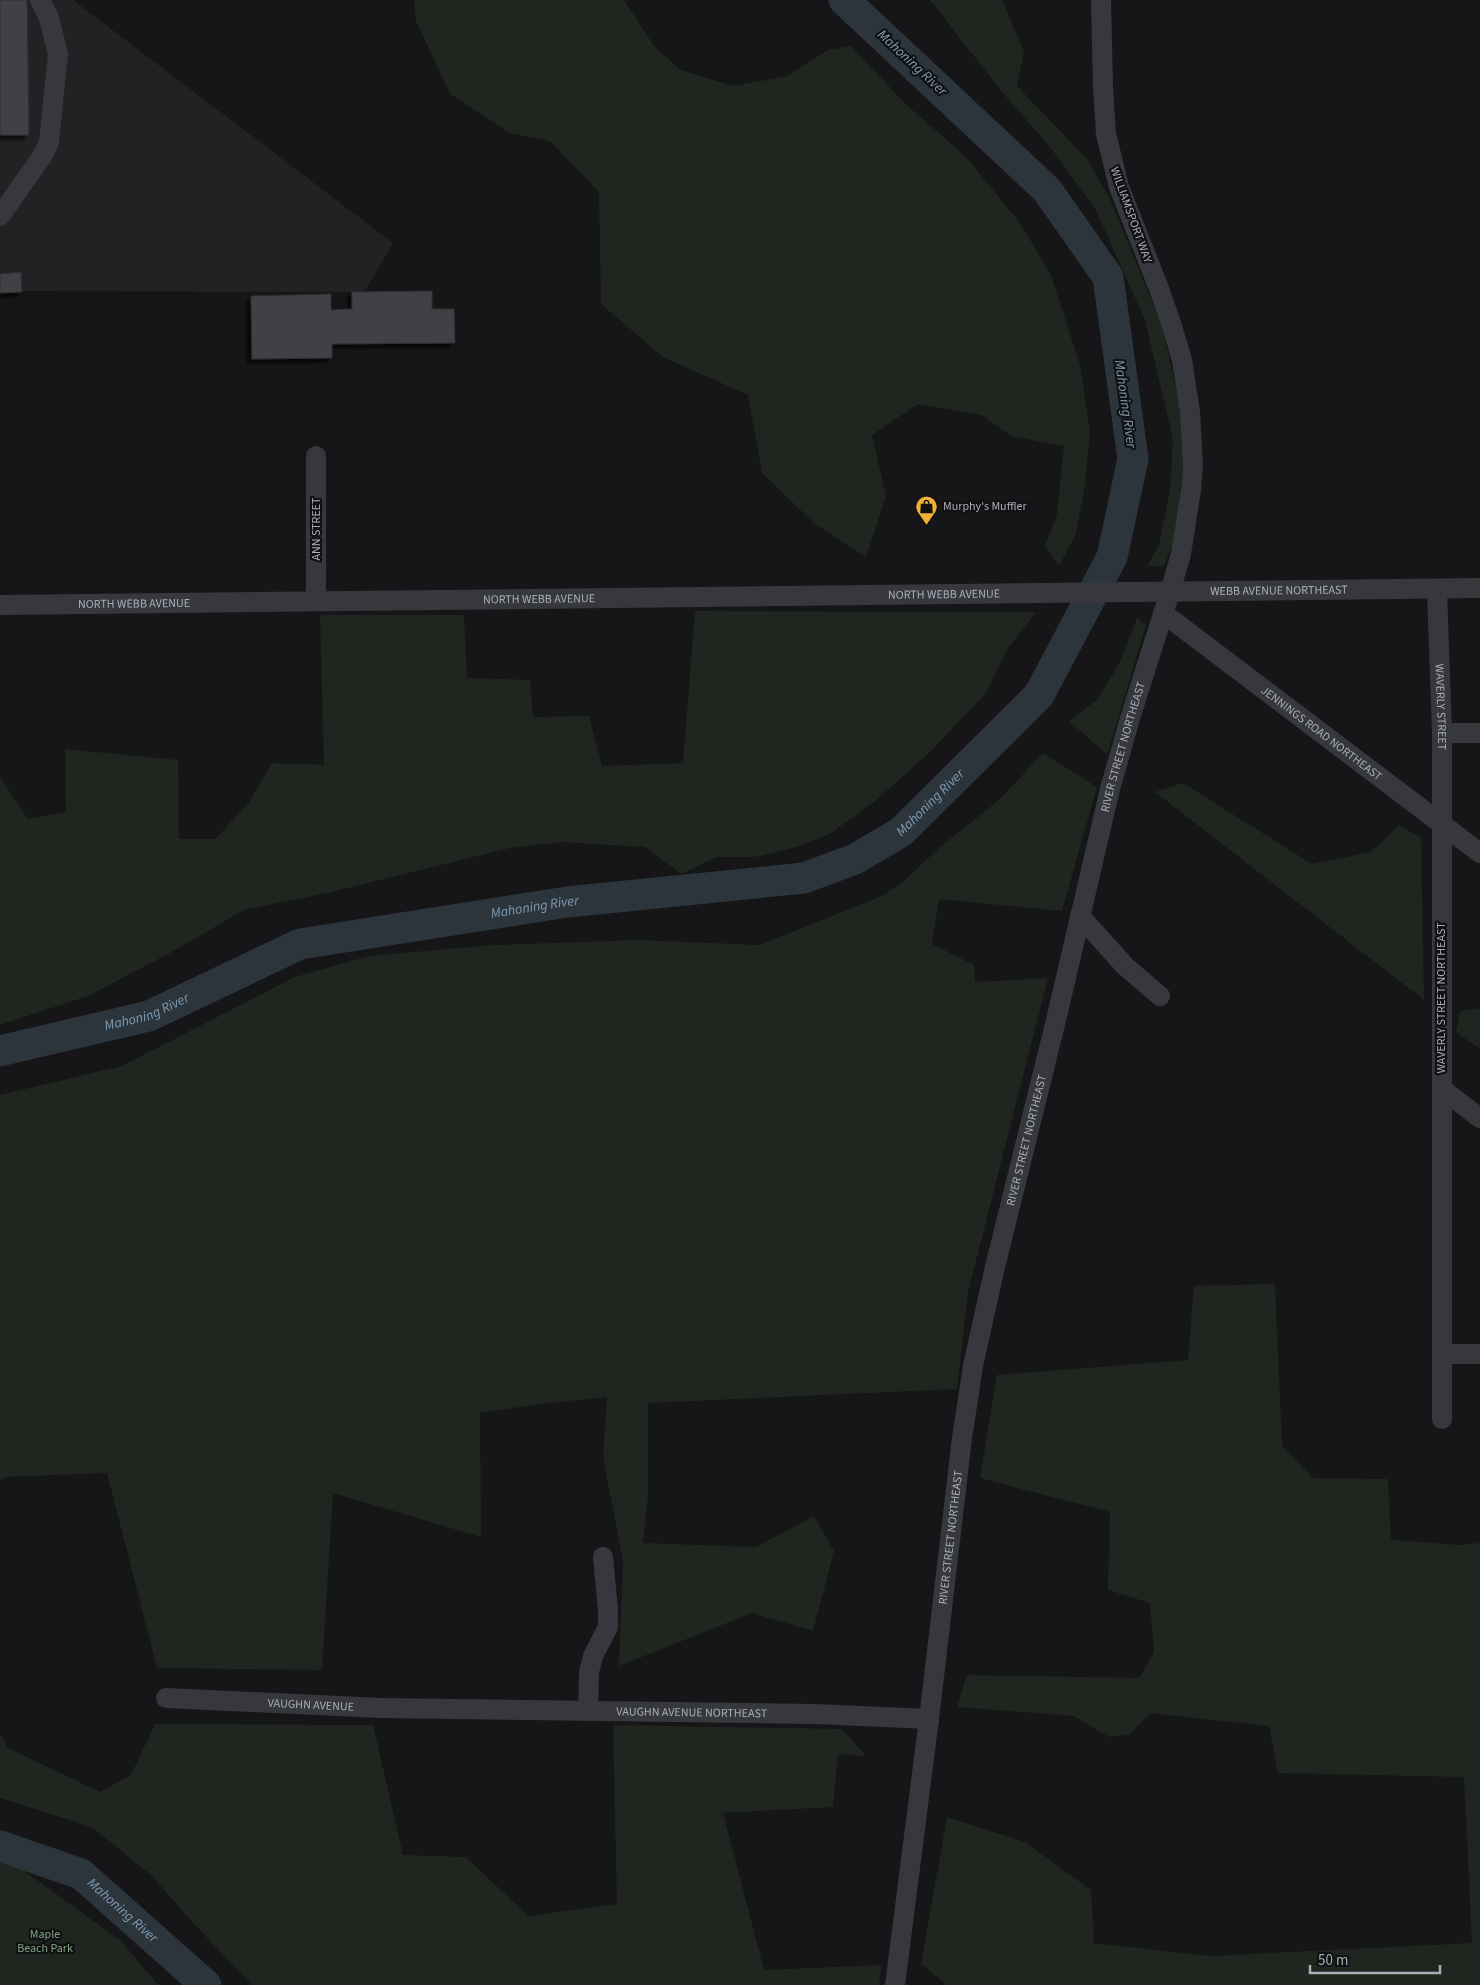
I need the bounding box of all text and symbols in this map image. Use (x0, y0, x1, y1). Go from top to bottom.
water label: Mahoning River (873, 25, 952, 101)
street label: WILLIAMSPORT WAY (1106, 165, 1156, 266)
water label: Mahoning River (1109, 359, 1141, 451)
shop icon: Murphy's Muffler (915, 494, 939, 525)
street label: ANN STREET (308, 497, 325, 560)
place label: Murphy's Muffler (943, 498, 1028, 515)
street label: WEBB AVENUE NORTHEAST (1210, 581, 1348, 600)
street label: NORTH WEBB AVENUE (888, 585, 1000, 603)
street label: NORTH WEBB AVENUE (483, 590, 595, 608)
street label: NORTH WEBB AVENUE (78, 594, 190, 613)
street label: WAVERLY STREET (1431, 663, 1451, 751)
street label: RIVER STREET NORTHEAST (1096, 679, 1150, 814)
street label: JENNINGS ROAD NORTHEAST (1258, 682, 1386, 785)
water label: Mahoning River (892, 764, 970, 841)
water label: Mahoning River (489, 891, 581, 924)
street label: WAVERLY STREET NORTHEAST (1433, 922, 1450, 1074)
water label: Mahoning River (102, 988, 194, 1036)
street label: RIVER STREET NORTHEAST (1002, 1072, 1051, 1208)
street label: RIVER STREET NORTHEAST (934, 1469, 967, 1605)
street label: VAUGHN AVENUE (267, 1694, 354, 1715)
street label: VAUGHN AVENUE NORTHEAST (616, 1703, 768, 1722)
water label: Mahoning River (82, 1874, 163, 1949)
park label: Maple Beach Park (17, 1926, 73, 1957)
scale bar (1310, 1942, 1440, 1974)
text: 50 m (1318, 1950, 1348, 1971)

